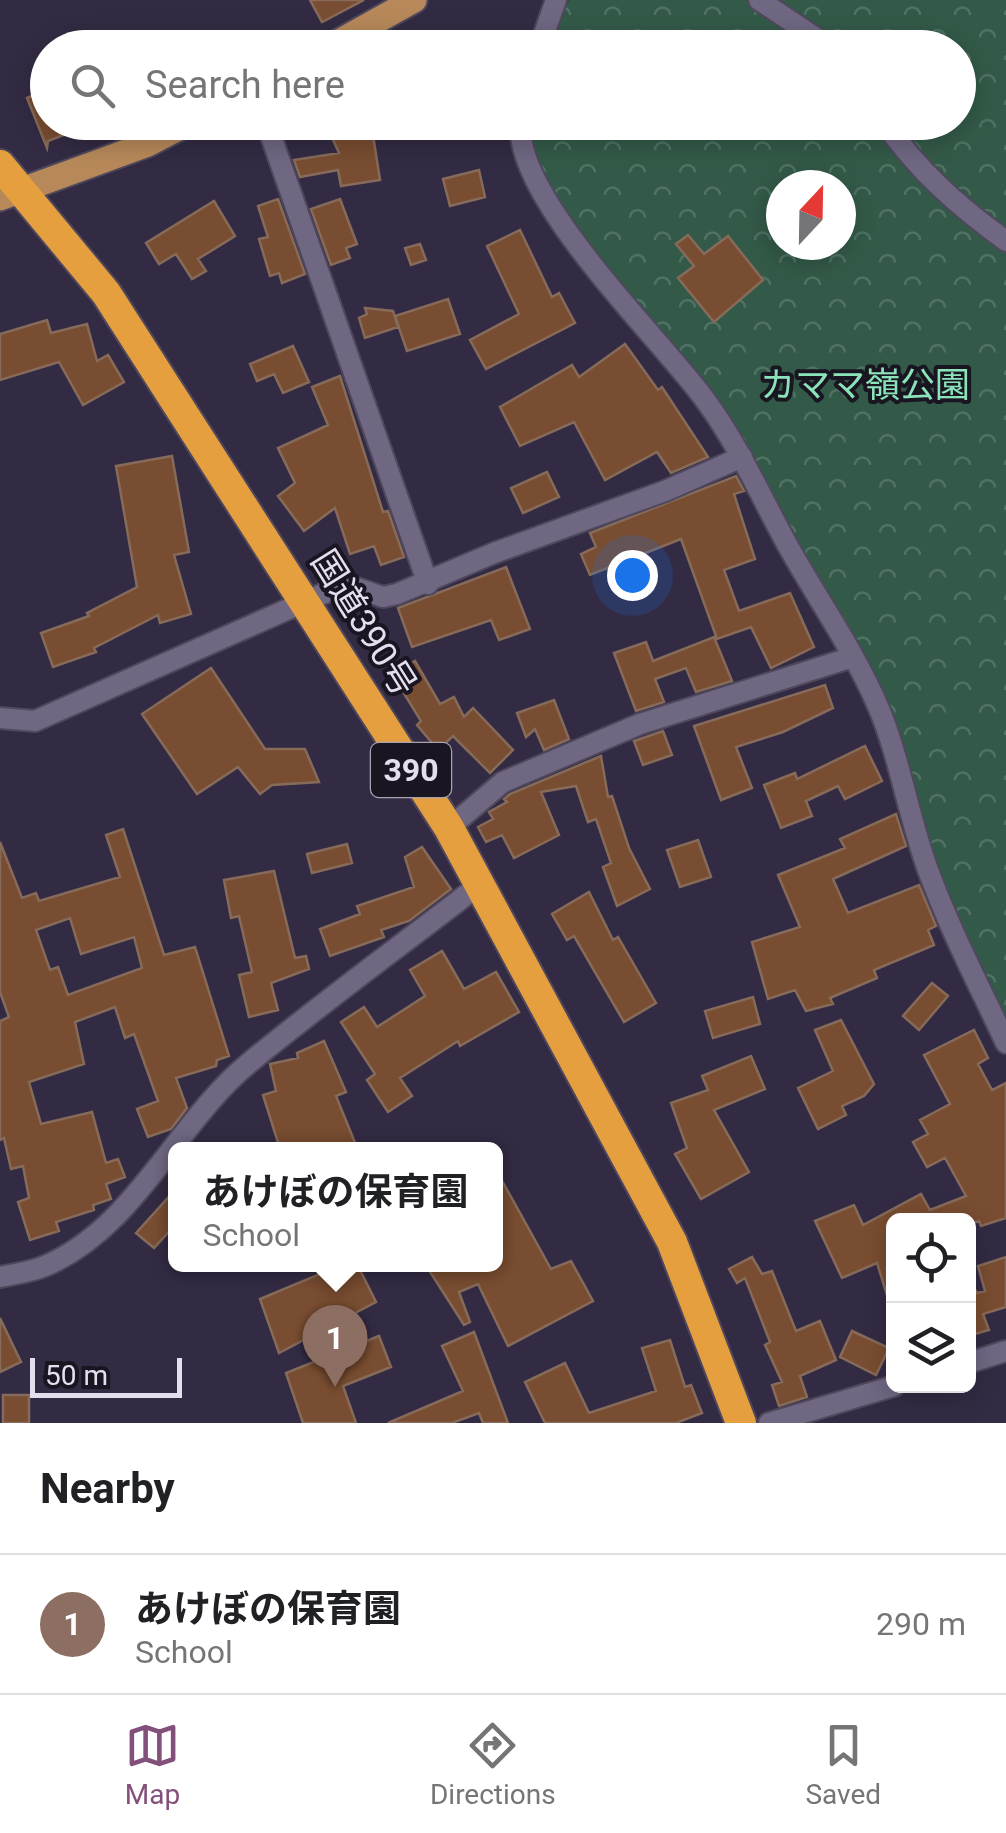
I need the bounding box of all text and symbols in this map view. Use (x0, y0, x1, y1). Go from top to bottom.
search box (30, 30, 976, 140)
icon: search (65, 58, 120, 113)
text: Search here (145, 63, 345, 107)
north arrow (766, 170, 856, 260)
park label: カママ嶺公園 (760, 365, 970, 406)
street label: 国道390号 (303, 543, 424, 704)
your location (607, 550, 658, 601)
road number: 390 (371, 743, 451, 797)
popup (168, 1142, 503, 1272)
text: あけぼの保育園 (202, 1170, 469, 1214)
map controls (886, 1213, 976, 1393)
button: locate (886, 1213, 976, 1303)
text: School (202, 1216, 300, 1254)
button: layers (886, 1303, 976, 1393)
pin: 1 (302, 1304, 368, 1387)
scale bar (30, 1353, 182, 1398)
text: 50 m (45, 1359, 108, 1392)
text: Nearby (40, 1464, 175, 1513)
text: あけぼの保育園 (135, 1587, 401, 1631)
text: 1 (63, 1605, 82, 1643)
text: 290 m (876, 1605, 966, 1643)
text: School (135, 1633, 233, 1671)
tab: Map (125, 1718, 180, 1811)
tab: Directions (430, 1718, 556, 1811)
tab: Saved (805, 1718, 881, 1811)

